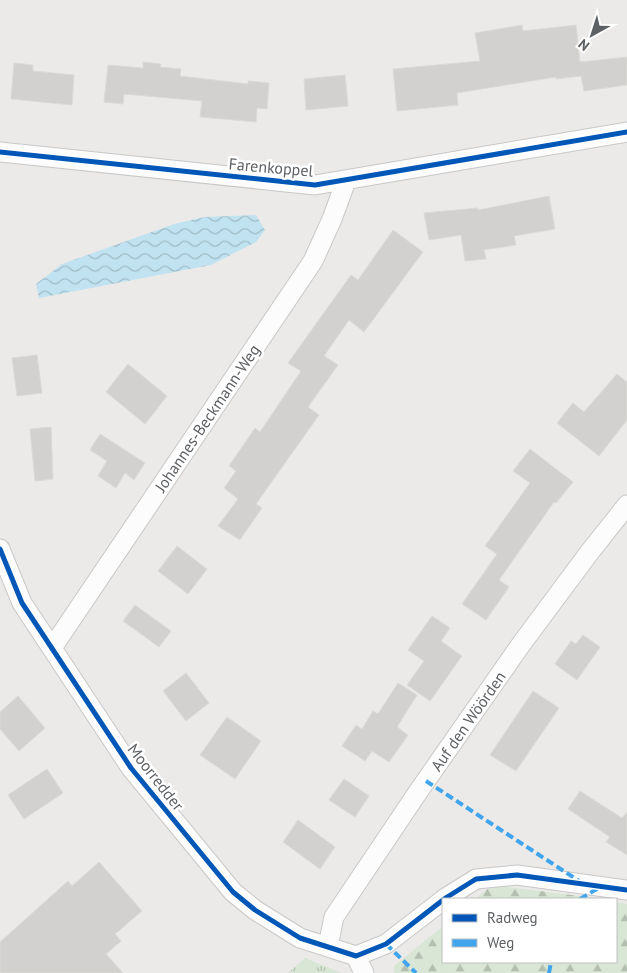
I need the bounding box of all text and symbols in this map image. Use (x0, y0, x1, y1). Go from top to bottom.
north arrow (567, 10, 617, 60)
text: N (575, 35, 593, 55)
street label: Farenkoppel (228, 153, 314, 181)
street label: Johannes-Beckmann-Weg (150, 340, 264, 496)
street label: Auf den Wöörden (426, 667, 510, 775)
street label: Moorredder (124, 739, 189, 815)
legend (442, 898, 617, 963)
text: Radweg (487, 908, 538, 927)
text: Weg (487, 933, 514, 952)

